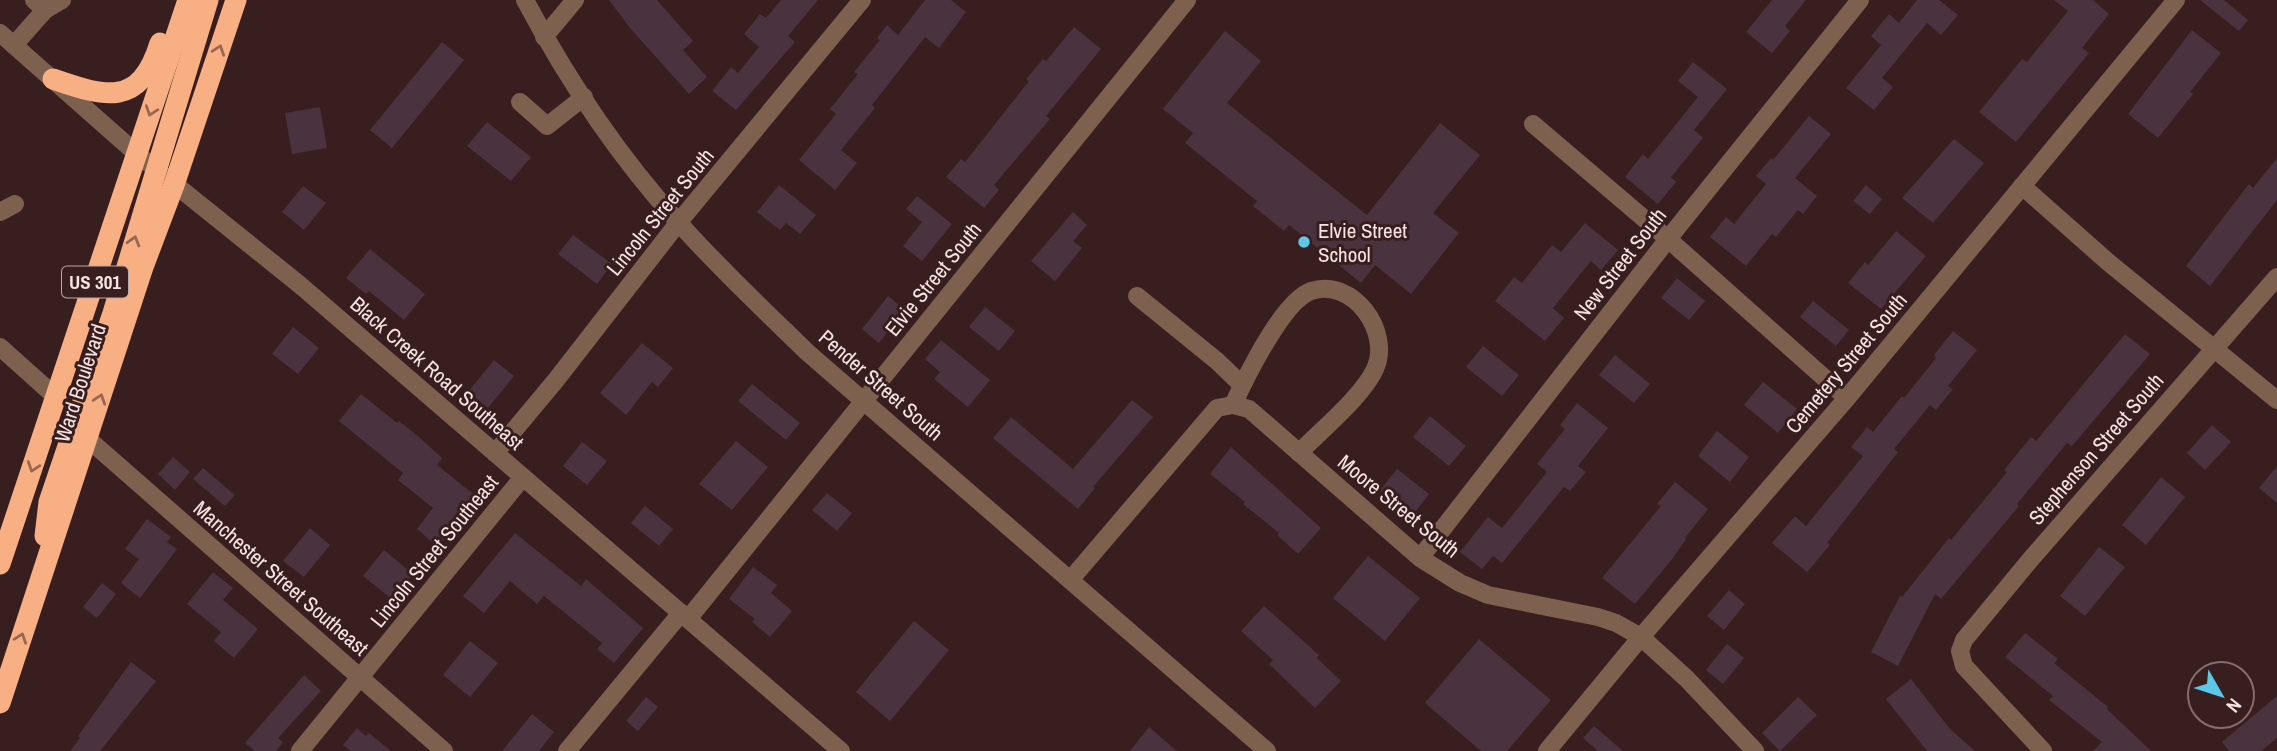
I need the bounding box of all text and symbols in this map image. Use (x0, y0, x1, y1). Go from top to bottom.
one-way arrow (211, 45, 225, 57)
one-way arrow (145, 104, 159, 117)
street label: Lincoln Street South (600, 142, 720, 282)
street label: New Street South (1567, 202, 1673, 326)
street label: Elvie Street South (878, 216, 988, 342)
place label: Elvie Street School (1318, 216, 1407, 269)
marker: Elvie Street School (1296, 234, 1312, 250)
one-way arrow (125, 235, 140, 247)
road number: US 301 (62, 266, 128, 298)
street label: Cemetery Street South (1779, 287, 1913, 439)
street label: Black Creek Road Southeast (344, 290, 530, 457)
street label: Ward Boulevard (47, 320, 113, 446)
street label: Pender Street South (813, 323, 949, 447)
street label: Stephenson Street South (2022, 367, 2170, 531)
one-way arrow (92, 394, 107, 406)
street label: Moore Street South (1332, 448, 1466, 564)
one-way arrow (27, 460, 41, 472)
street label: Lincoln Street Southeast (363, 468, 505, 633)
street label: Manchester Street Southeast (187, 494, 375, 662)
one-way arrow (13, 633, 27, 645)
north arrow (2186, 660, 2256, 730)
text: N (2221, 693, 2248, 718)

